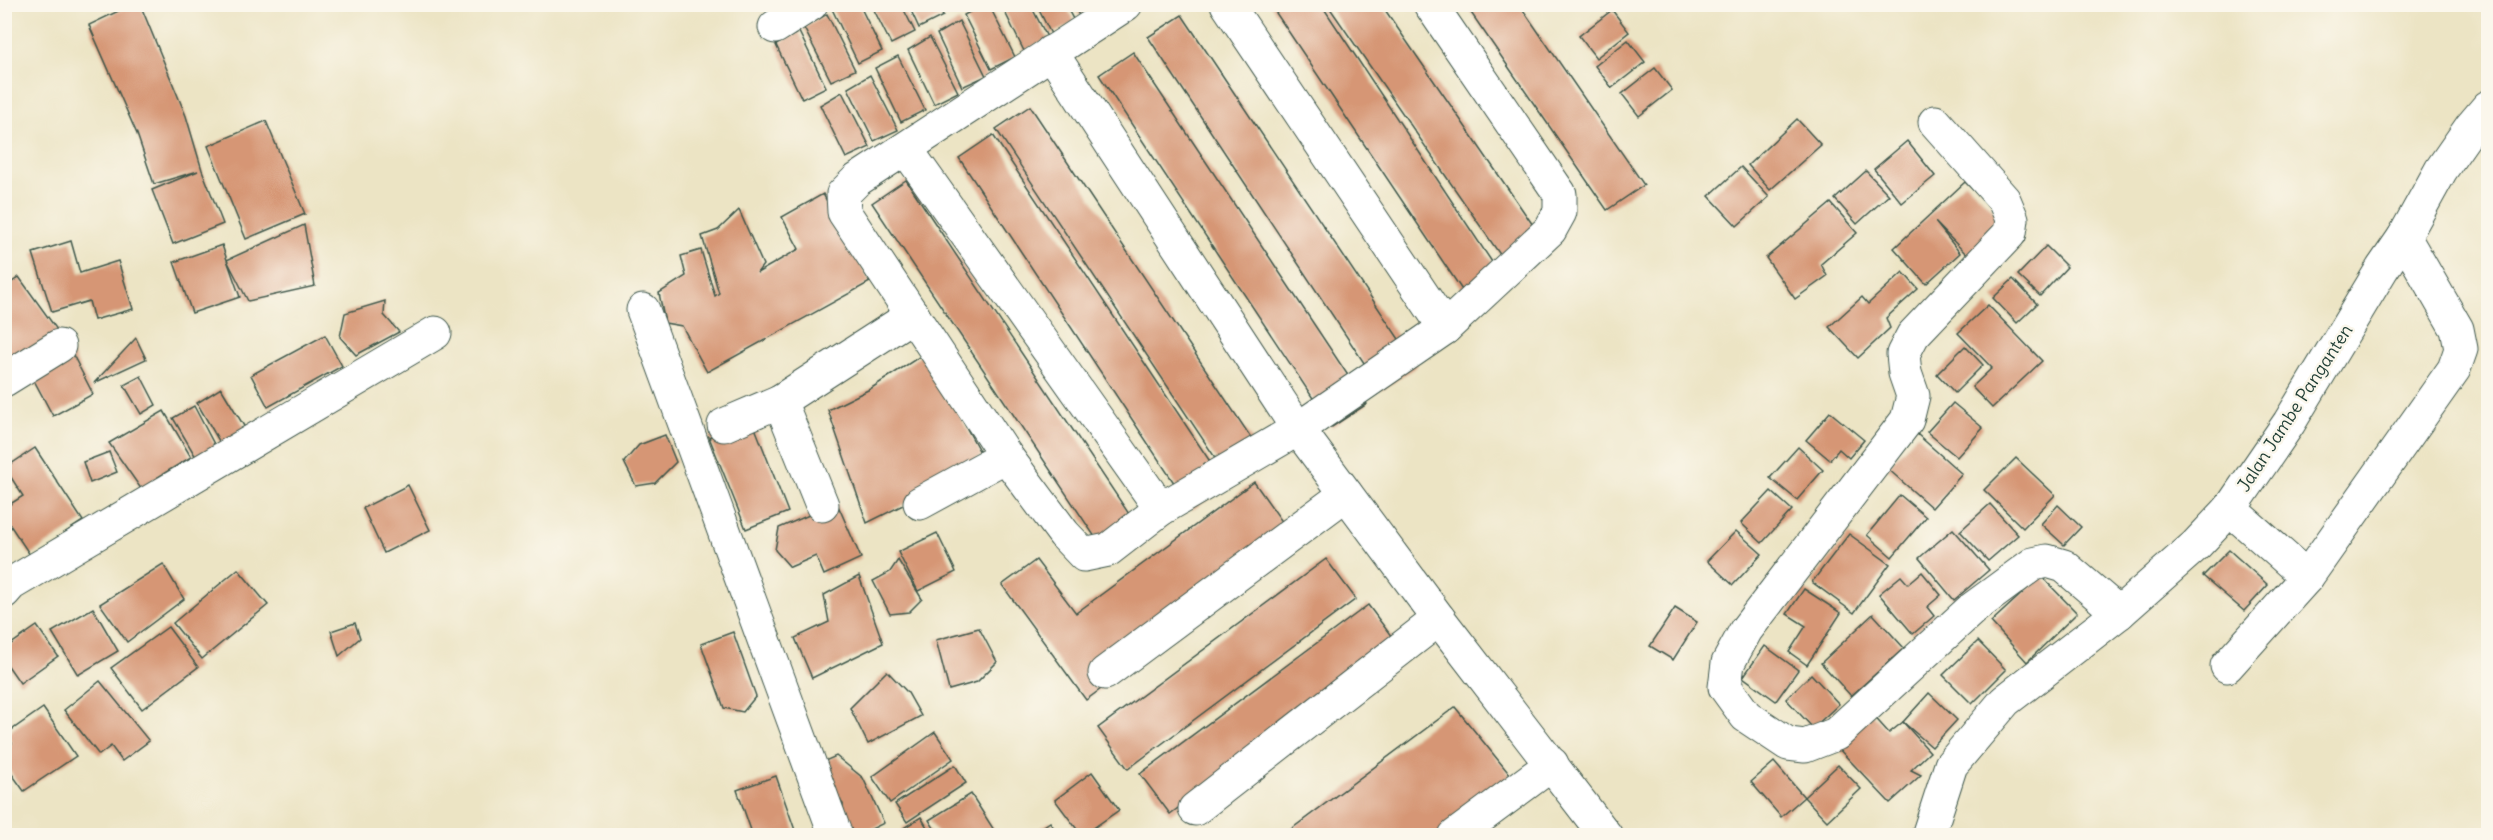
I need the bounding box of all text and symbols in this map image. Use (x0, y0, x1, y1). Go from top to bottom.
street label: Jalan Jambe Panganten (2232, 320, 2357, 496)

